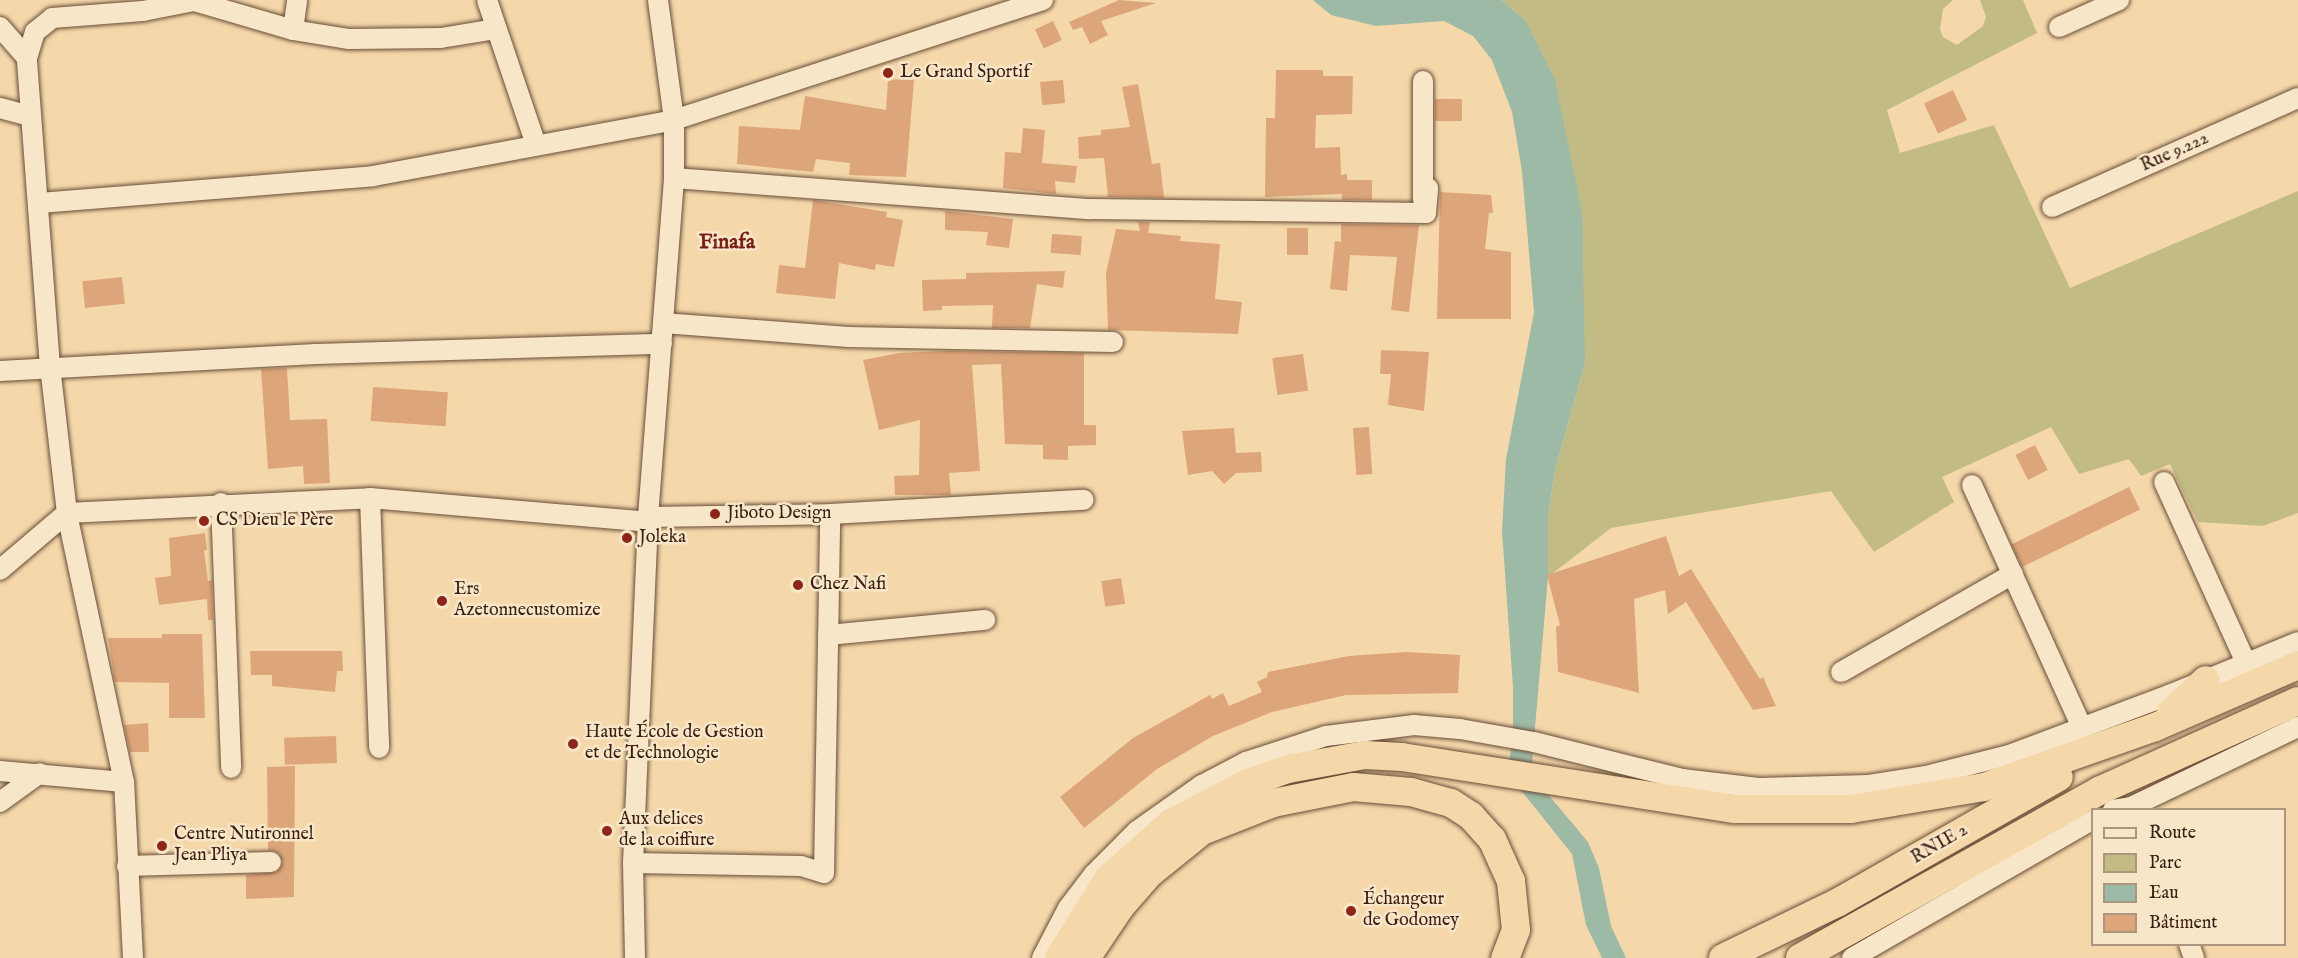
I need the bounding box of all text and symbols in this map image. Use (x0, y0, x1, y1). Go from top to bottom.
place label: Le Grand Sportif (900, 62, 1030, 84)
marker: Le Grand Sportif (881, 66, 895, 80)
street label: Rue 9.222 (2138, 128, 2212, 178)
district label: Finafa (699, 230, 755, 256)
place label: Jiboto Design (727, 503, 831, 525)
marker: Jiboto Design (708, 507, 722, 521)
place label: CS Dieu le Père (216, 510, 333, 532)
marker: CS Dieu le Père (197, 514, 211, 528)
place label: Joleka (639, 527, 686, 549)
marker: Joleka (620, 531, 634, 545)
place label: Chez Nafi (810, 574, 886, 596)
marker: Chez Nafi (791, 578, 805, 592)
place label: Ers Azetonnecustomize (454, 580, 600, 622)
marker: Ers Azetonnecustomize (435, 594, 449, 608)
place label: Haute École de Gestion et de Technologie (585, 723, 764, 766)
marker: Haute École de Gestion et de Technologie (566, 737, 580, 751)
legend (2091, 808, 2286, 946)
place label: Aux delices de la coiffure (619, 810, 715, 852)
street label: RNIE 2 (1908, 820, 1972, 870)
text: Route (2149, 822, 2196, 845)
marker: Aux delices de la coiffure (600, 824, 614, 838)
place label: Centre Nutironnel Jean Pliya (174, 825, 314, 868)
marker: Centre Nutironnel Jean Pliya (155, 839, 169, 853)
text: Parc (2149, 852, 2181, 875)
text: Eau (2149, 882, 2179, 905)
place label: Échangeur de Godomey (1363, 890, 1459, 932)
marker: Échangeur de Godomey (1344, 904, 1358, 918)
text: Bâtiment (2149, 912, 2218, 935)

